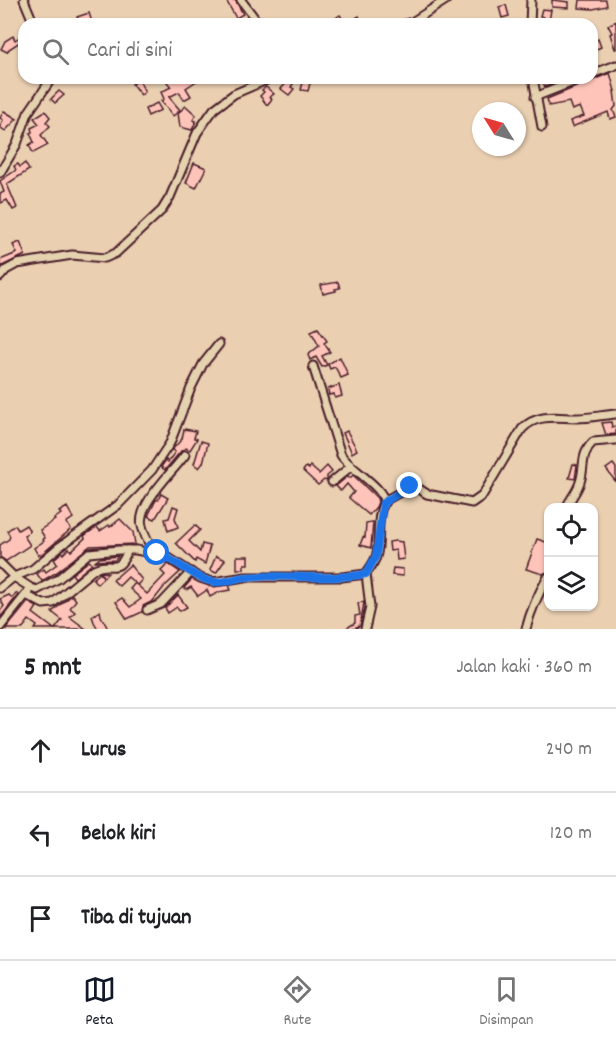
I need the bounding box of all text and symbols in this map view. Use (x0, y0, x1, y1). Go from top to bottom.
search box (18, 18, 598, 84)
icon: search (39, 35, 72, 68)
text: Cari di sini (87, 36, 172, 67)
north arrow (472, 102, 526, 156)
route end (396, 472, 422, 498)
map controls (544, 503, 598, 611)
button: locate (544, 503, 598, 557)
route start (143, 539, 169, 565)
button: layers (544, 557, 598, 611)
text: 5 mnt (24, 650, 81, 687)
text: Jalan kaki · 360 m (456, 654, 592, 682)
icon: ahead (24, 734, 57, 767)
text: Lurus (81, 735, 126, 766)
text: 240 m (546, 736, 592, 764)
icon: left (24, 818, 57, 851)
text: Belok kiri (81, 819, 155, 850)
text: 120 m (550, 820, 592, 848)
icon: arrive (24, 902, 57, 935)
text: Tiba di tujuan (81, 903, 191, 934)
tab: Peta (83, 973, 116, 1032)
tab: Rute (281, 973, 314, 1032)
tab: Disimpan (479, 973, 533, 1032)

